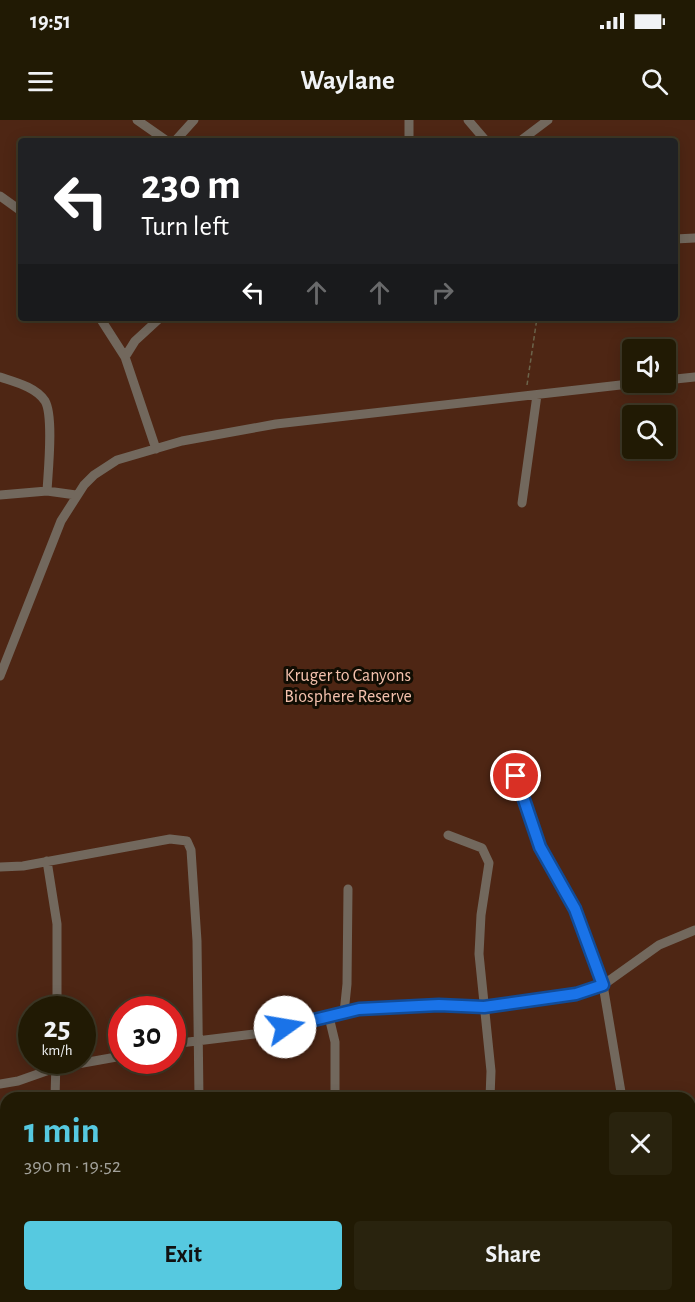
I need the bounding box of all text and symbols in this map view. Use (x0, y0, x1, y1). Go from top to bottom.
text: 19:51 (30, 10, 71, 32)
icon: menu (24, 65, 57, 98)
icon: search (638, 65, 671, 98)
text: Waylane (300, 67, 395, 94)
icon: left (42, 162, 120, 240)
text: 230 m (141, 164, 241, 206)
text: Turn left (141, 213, 229, 240)
icon: left (237, 276, 270, 309)
icon: ahead (300, 276, 333, 309)
icon: ahead (363, 276, 396, 309)
icon: right (426, 276, 459, 309)
map controls (622, 339, 676, 459)
button: sound (622, 339, 676, 393)
button: search (622, 405, 676, 459)
park label: Kruger to Canyons Biosphere Reserve (284, 667, 412, 706)
pin (490, 750, 541, 801)
icon: arrive (499, 759, 532, 792)
position arrow (253, 995, 317, 1059)
speed limit sign: 30 (108, 996, 186, 1074)
text: 25 (43, 1013, 71, 1043)
text: km/h (42, 1043, 72, 1058)
button: close (609, 1112, 672, 1175)
text: 1 min (24, 1113, 100, 1149)
text: 390 m · 19:52 (24, 1156, 121, 1176)
button: Exit (24, 1221, 342, 1290)
button: Share (354, 1221, 672, 1290)

